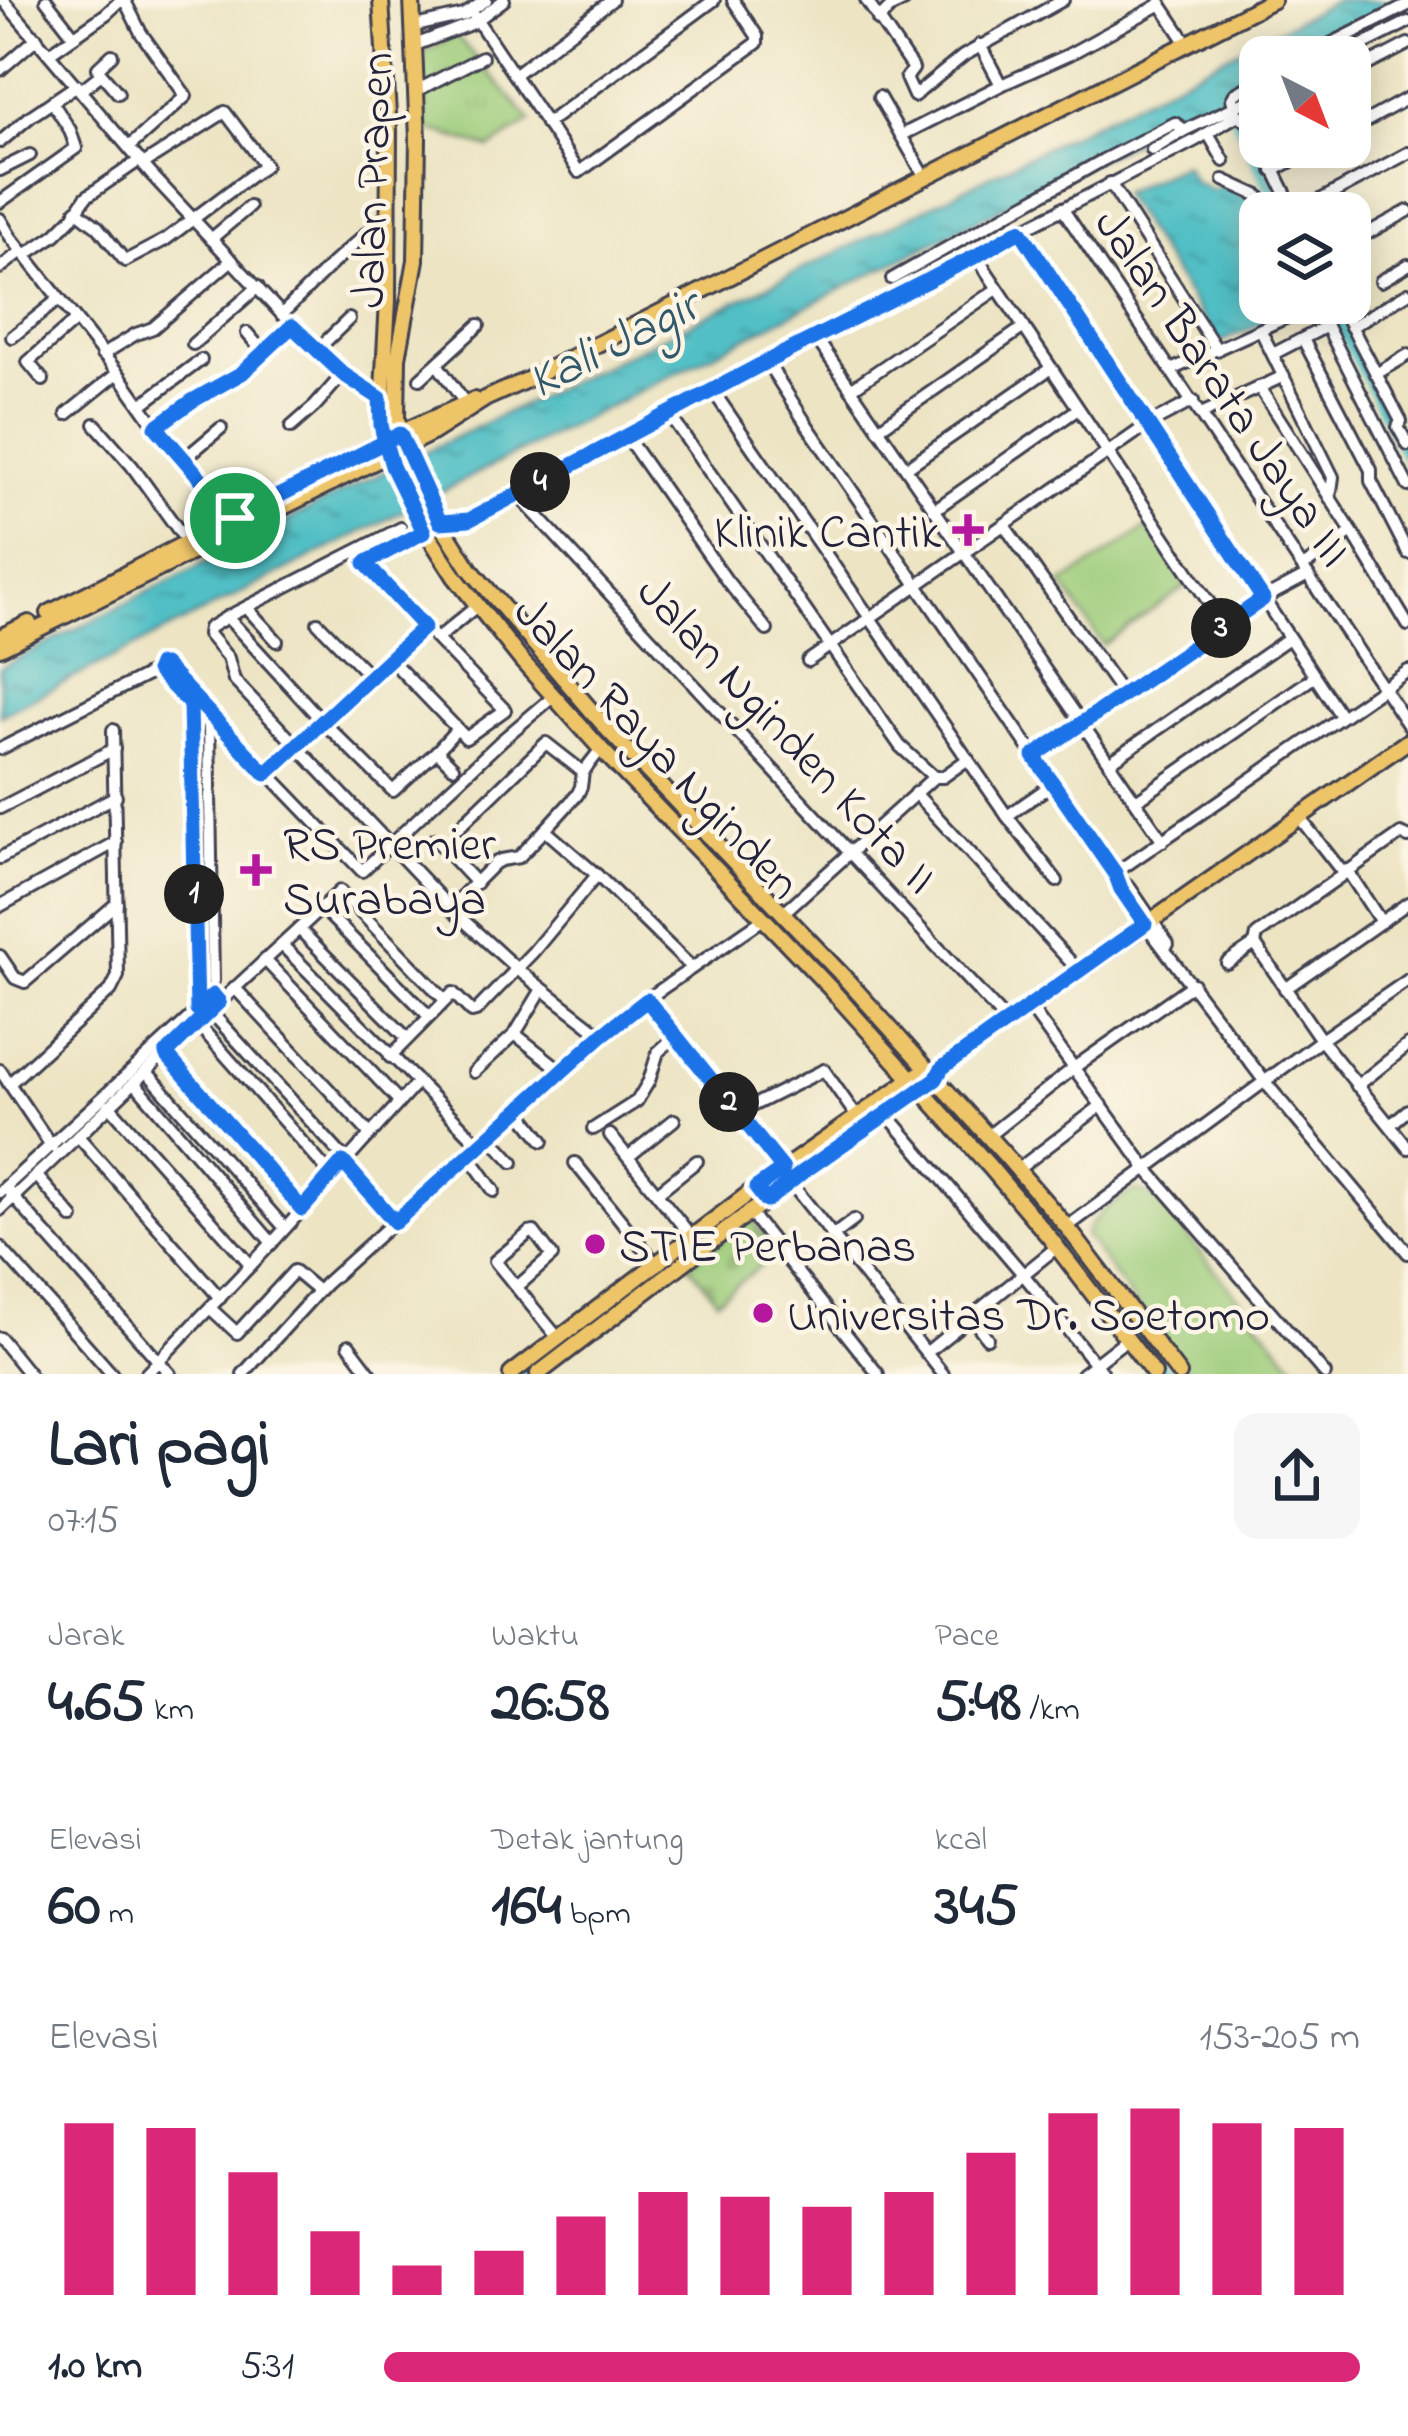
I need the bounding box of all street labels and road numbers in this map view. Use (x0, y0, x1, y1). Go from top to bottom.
street label: Jalan Prapen (336, 51, 414, 309)
street label: Jalan Barata Jaya III (1074, 195, 1367, 582)
street label: Jalan Nginden Kota II (618, 561, 952, 912)
street label: Jalan Raya Nginden (494, 581, 815, 918)

